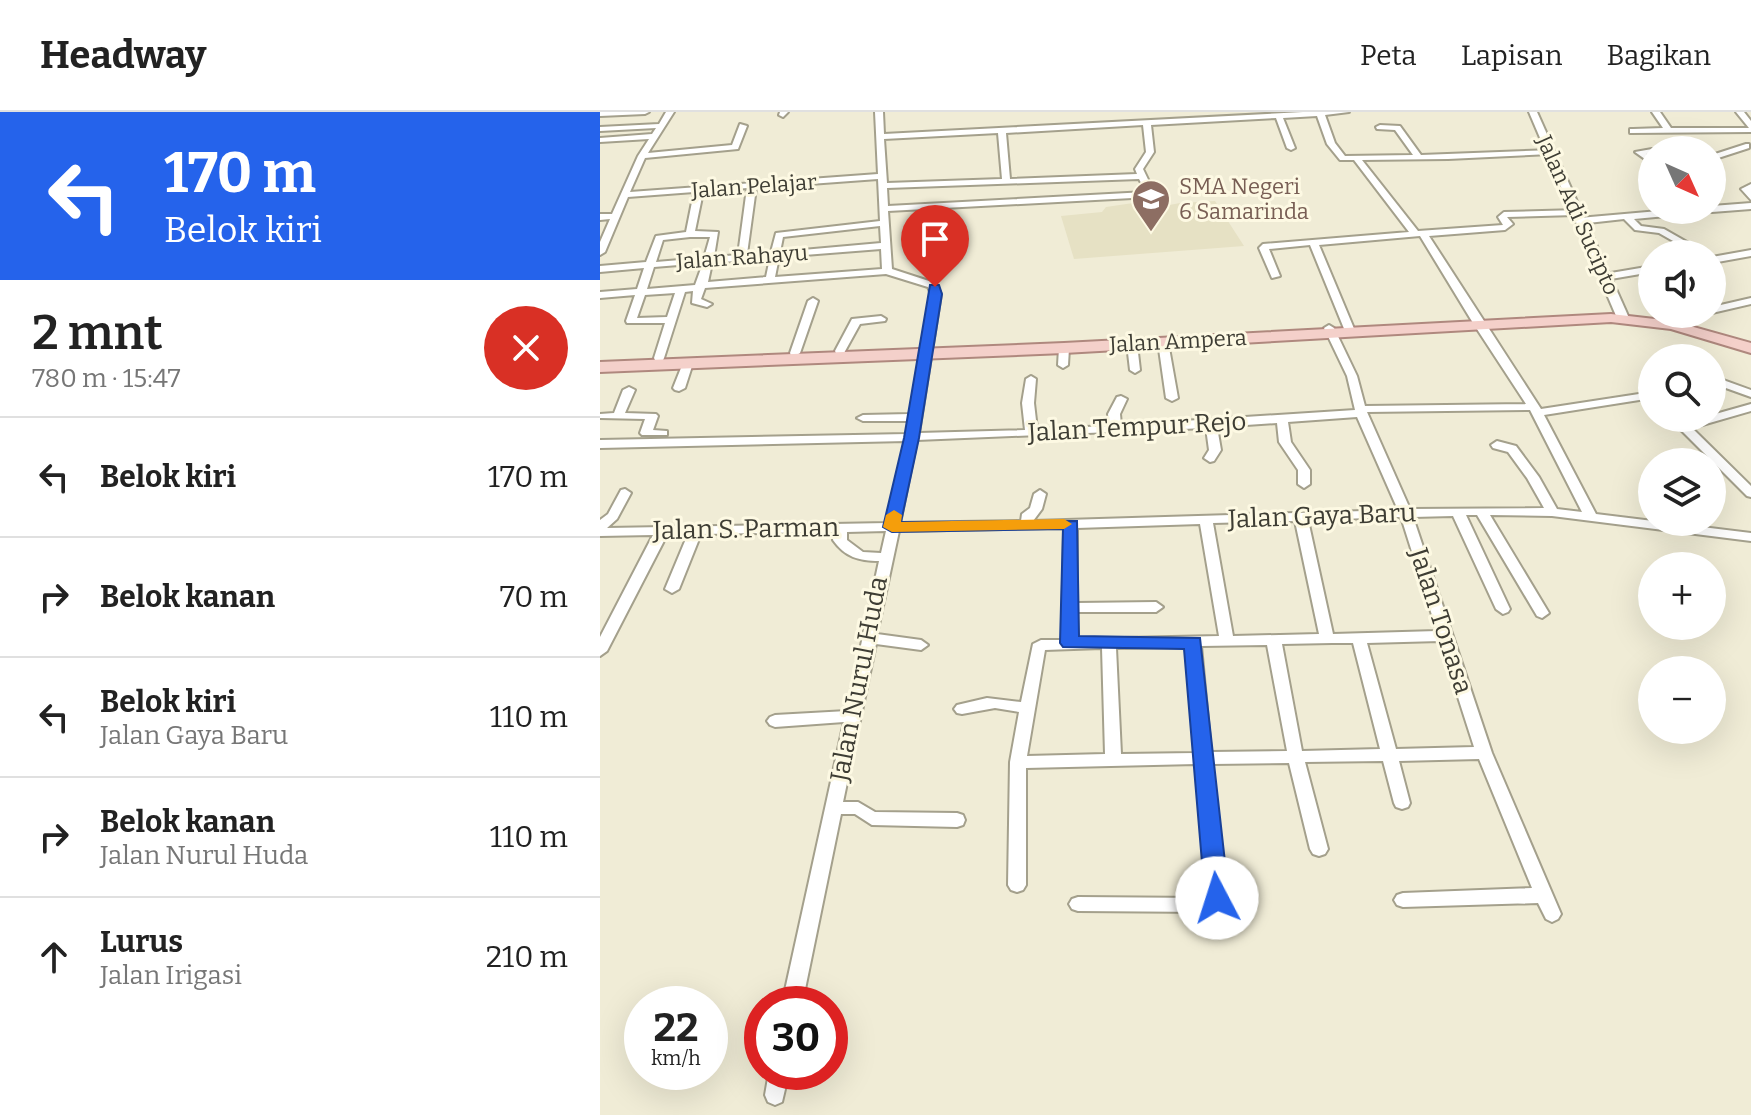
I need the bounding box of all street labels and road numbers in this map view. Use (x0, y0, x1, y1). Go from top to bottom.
street label: Jalan Adi Sucipto (1530, 130, 1625, 299)
street label: Jalan Pelajar (689, 168, 818, 204)
street label: Jalan Rahayu (674, 239, 809, 275)
street label: Jalan Ampera (1108, 324, 1247, 358)
street label: Jalan Tempur Rejo (1026, 406, 1247, 448)
street label: Jalan Gaya Baru (1226, 497, 1417, 535)
street label: Jalan S. Parman (652, 512, 840, 546)
street label: Jalan Tonasa (1403, 543, 1479, 698)
street label: Jalan Nurul Huda (824, 574, 894, 785)

